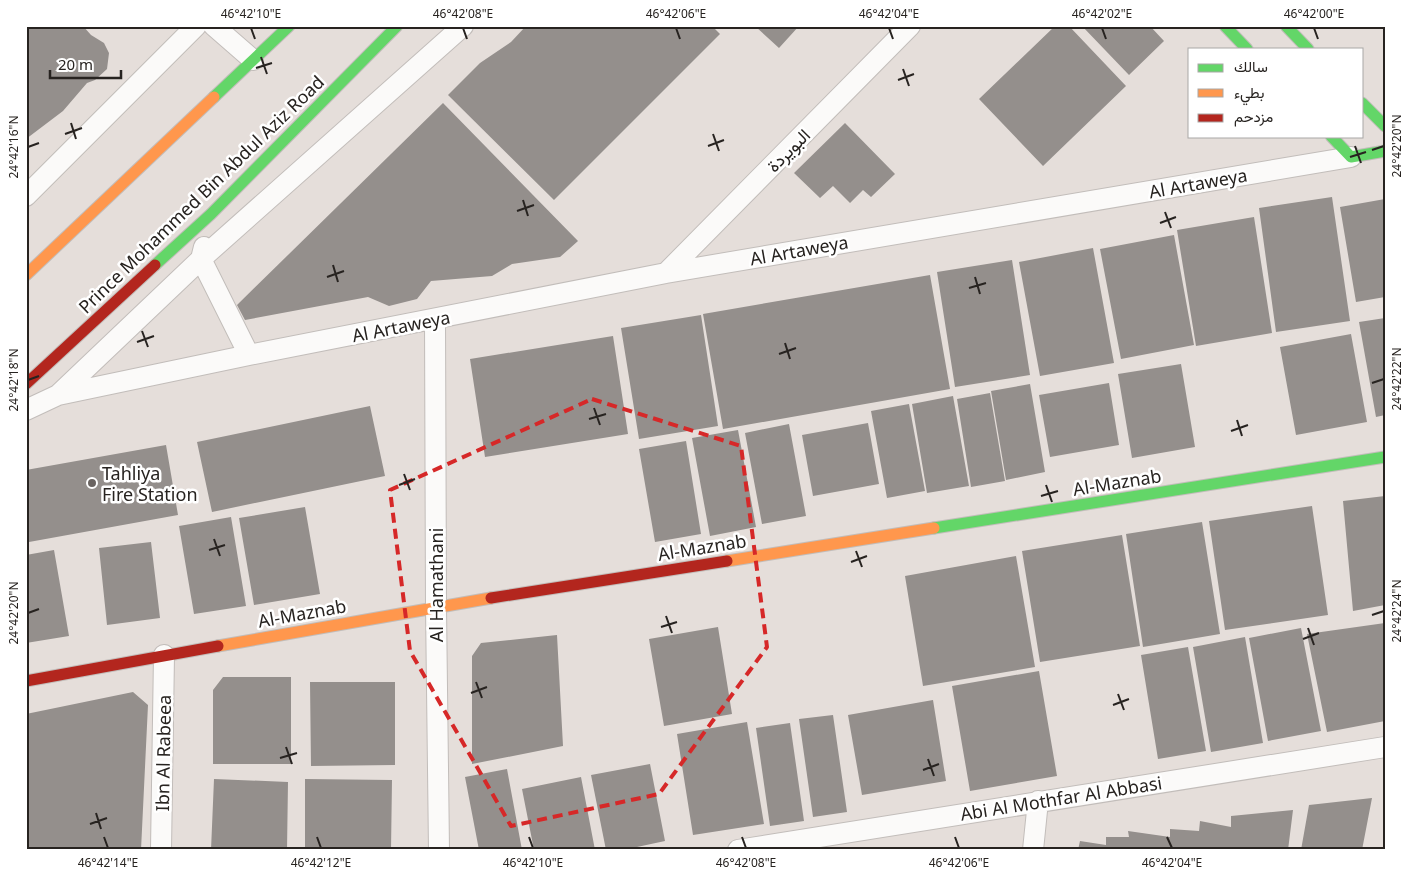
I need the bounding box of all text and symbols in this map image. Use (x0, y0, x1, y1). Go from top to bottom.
text: 46°42'10"E (221, 5, 281, 22)
text: 46°42'08"E (433, 5, 493, 22)
text: 46°42'06"E (646, 5, 706, 22)
text: 46°42'04"E (859, 5, 919, 22)
text: 46°42'02"E (1072, 5, 1132, 22)
text: 46°42'00"E (1284, 5, 1344, 22)
scale bar (50, 48, 121, 80)
legend (1188, 48, 1364, 138)
text: 20 m (58, 54, 93, 74)
text: سالك (1234, 56, 1268, 76)
street label: Prince Mohammed Bin Abdul Aziz Road (73, 70, 329, 318)
text: بطيء (1234, 82, 1264, 106)
text: مزدحم (1234, 106, 1273, 127)
text: 24°42'20"N (1388, 114, 1405, 178)
text: 24°42'16"N (5, 115, 22, 179)
street label: البويردة (761, 123, 815, 177)
street label: Al Artaweya (1147, 163, 1249, 203)
street label: Al Artaweya (748, 230, 850, 270)
street label: Al Artaweya (350, 305, 452, 347)
text: 24°42'22"N (1388, 347, 1405, 411)
text: 24°42'18"N (5, 348, 22, 412)
place label: Tahliya Fire Station (102, 461, 198, 506)
street label: Al-Maznab (1071, 463, 1163, 501)
marker: Tahliya Fire Station (86, 477, 98, 489)
street label: Al Hamathani (424, 528, 448, 642)
street label: Al-Maznab (656, 528, 748, 566)
text: 24°42'24"N (1388, 579, 1405, 643)
text: 24°42'20"N (5, 581, 22, 645)
street label: Al-Maznab (256, 593, 348, 633)
street label: Ibn Al Rabeea (150, 695, 176, 811)
street label: Abi Al Mothfar Al Abbasi (958, 770, 1164, 826)
text: 46°42'14"E (78, 854, 138, 871)
text: 46°42'12"E (291, 854, 351, 871)
text: 46°42'10"E (503, 854, 563, 871)
text: 46°42'08"E (716, 854, 776, 871)
text: 46°42'06"E (929, 854, 989, 871)
text: 46°42'04"E (1142, 854, 1202, 871)

